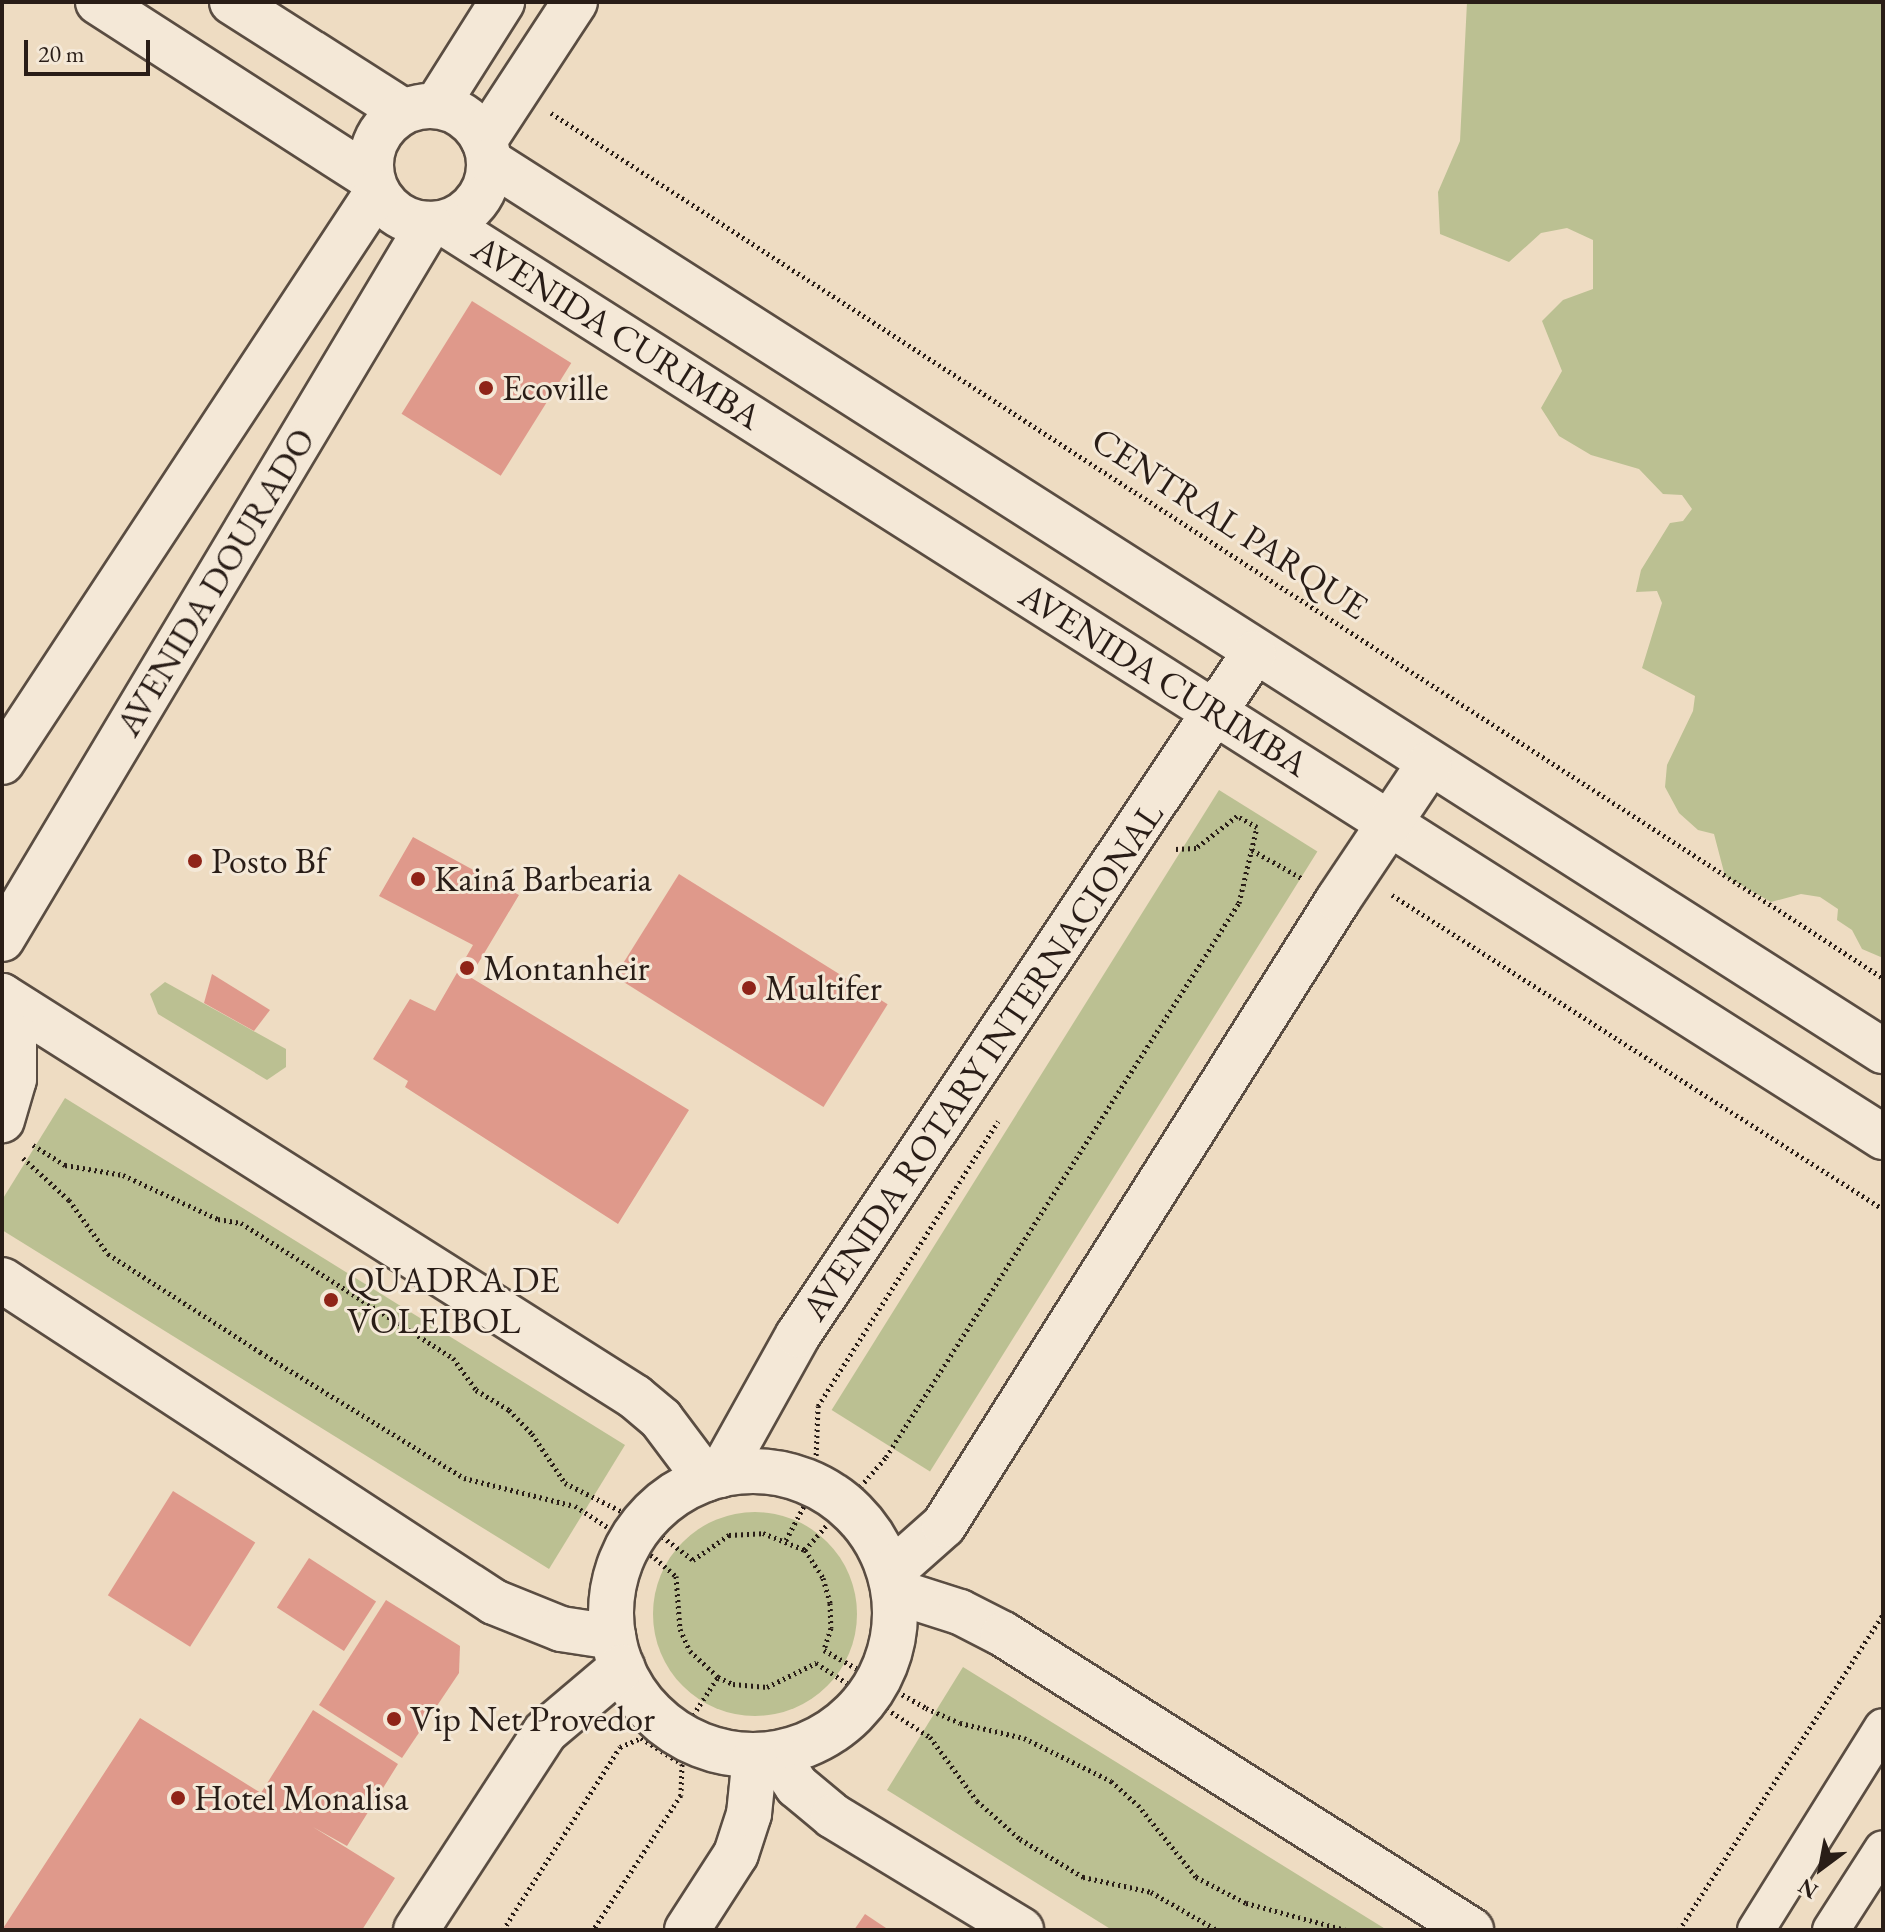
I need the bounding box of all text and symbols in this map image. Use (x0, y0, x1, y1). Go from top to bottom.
scale bar (28, 24, 154, 74)
text: 20 m (38, 38, 85, 69)
street label: AVENIDA CURIMBA (465, 226, 769, 438)
place label: Ecoville (502, 366, 609, 410)
marker: Ecoville (477, 379, 495, 397)
street label: CENTRAL PARQUE (1084, 418, 1376, 628)
street label: AVENIDA DOURADO (106, 420, 324, 744)
street label: AVENIDA CURIMBA (1012, 573, 1316, 785)
street label: AVENIDA ROTARY INTERNACIONAL (792, 794, 1172, 1328)
place label: Posto Bf (211, 839, 327, 883)
marker: Posto Bf (186, 852, 204, 870)
place label: Kainã Barbearia (434, 857, 652, 901)
marker: Kainã Barbearia (409, 870, 427, 888)
place label: Montanheir (483, 946, 650, 990)
marker: Montanheir (458, 959, 476, 977)
place label: Multifer (765, 966, 882, 1010)
marker: Multifer (740, 979, 758, 997)
place label: QUADRA DE VOLEIBOL (347, 1257, 560, 1342)
marker: QUADRA DE VOLEIBOL (322, 1291, 340, 1309)
place label: Vip Net Provedor (410, 1697, 655, 1741)
marker: Vip Net Provedor (385, 1710, 403, 1728)
place label: Hotel Monalisa (194, 1776, 409, 1820)
marker: Hotel Monalisa (169, 1789, 187, 1807)
north arrow (1781, 1828, 1861, 1908)
text: N (1793, 1872, 1823, 1906)

